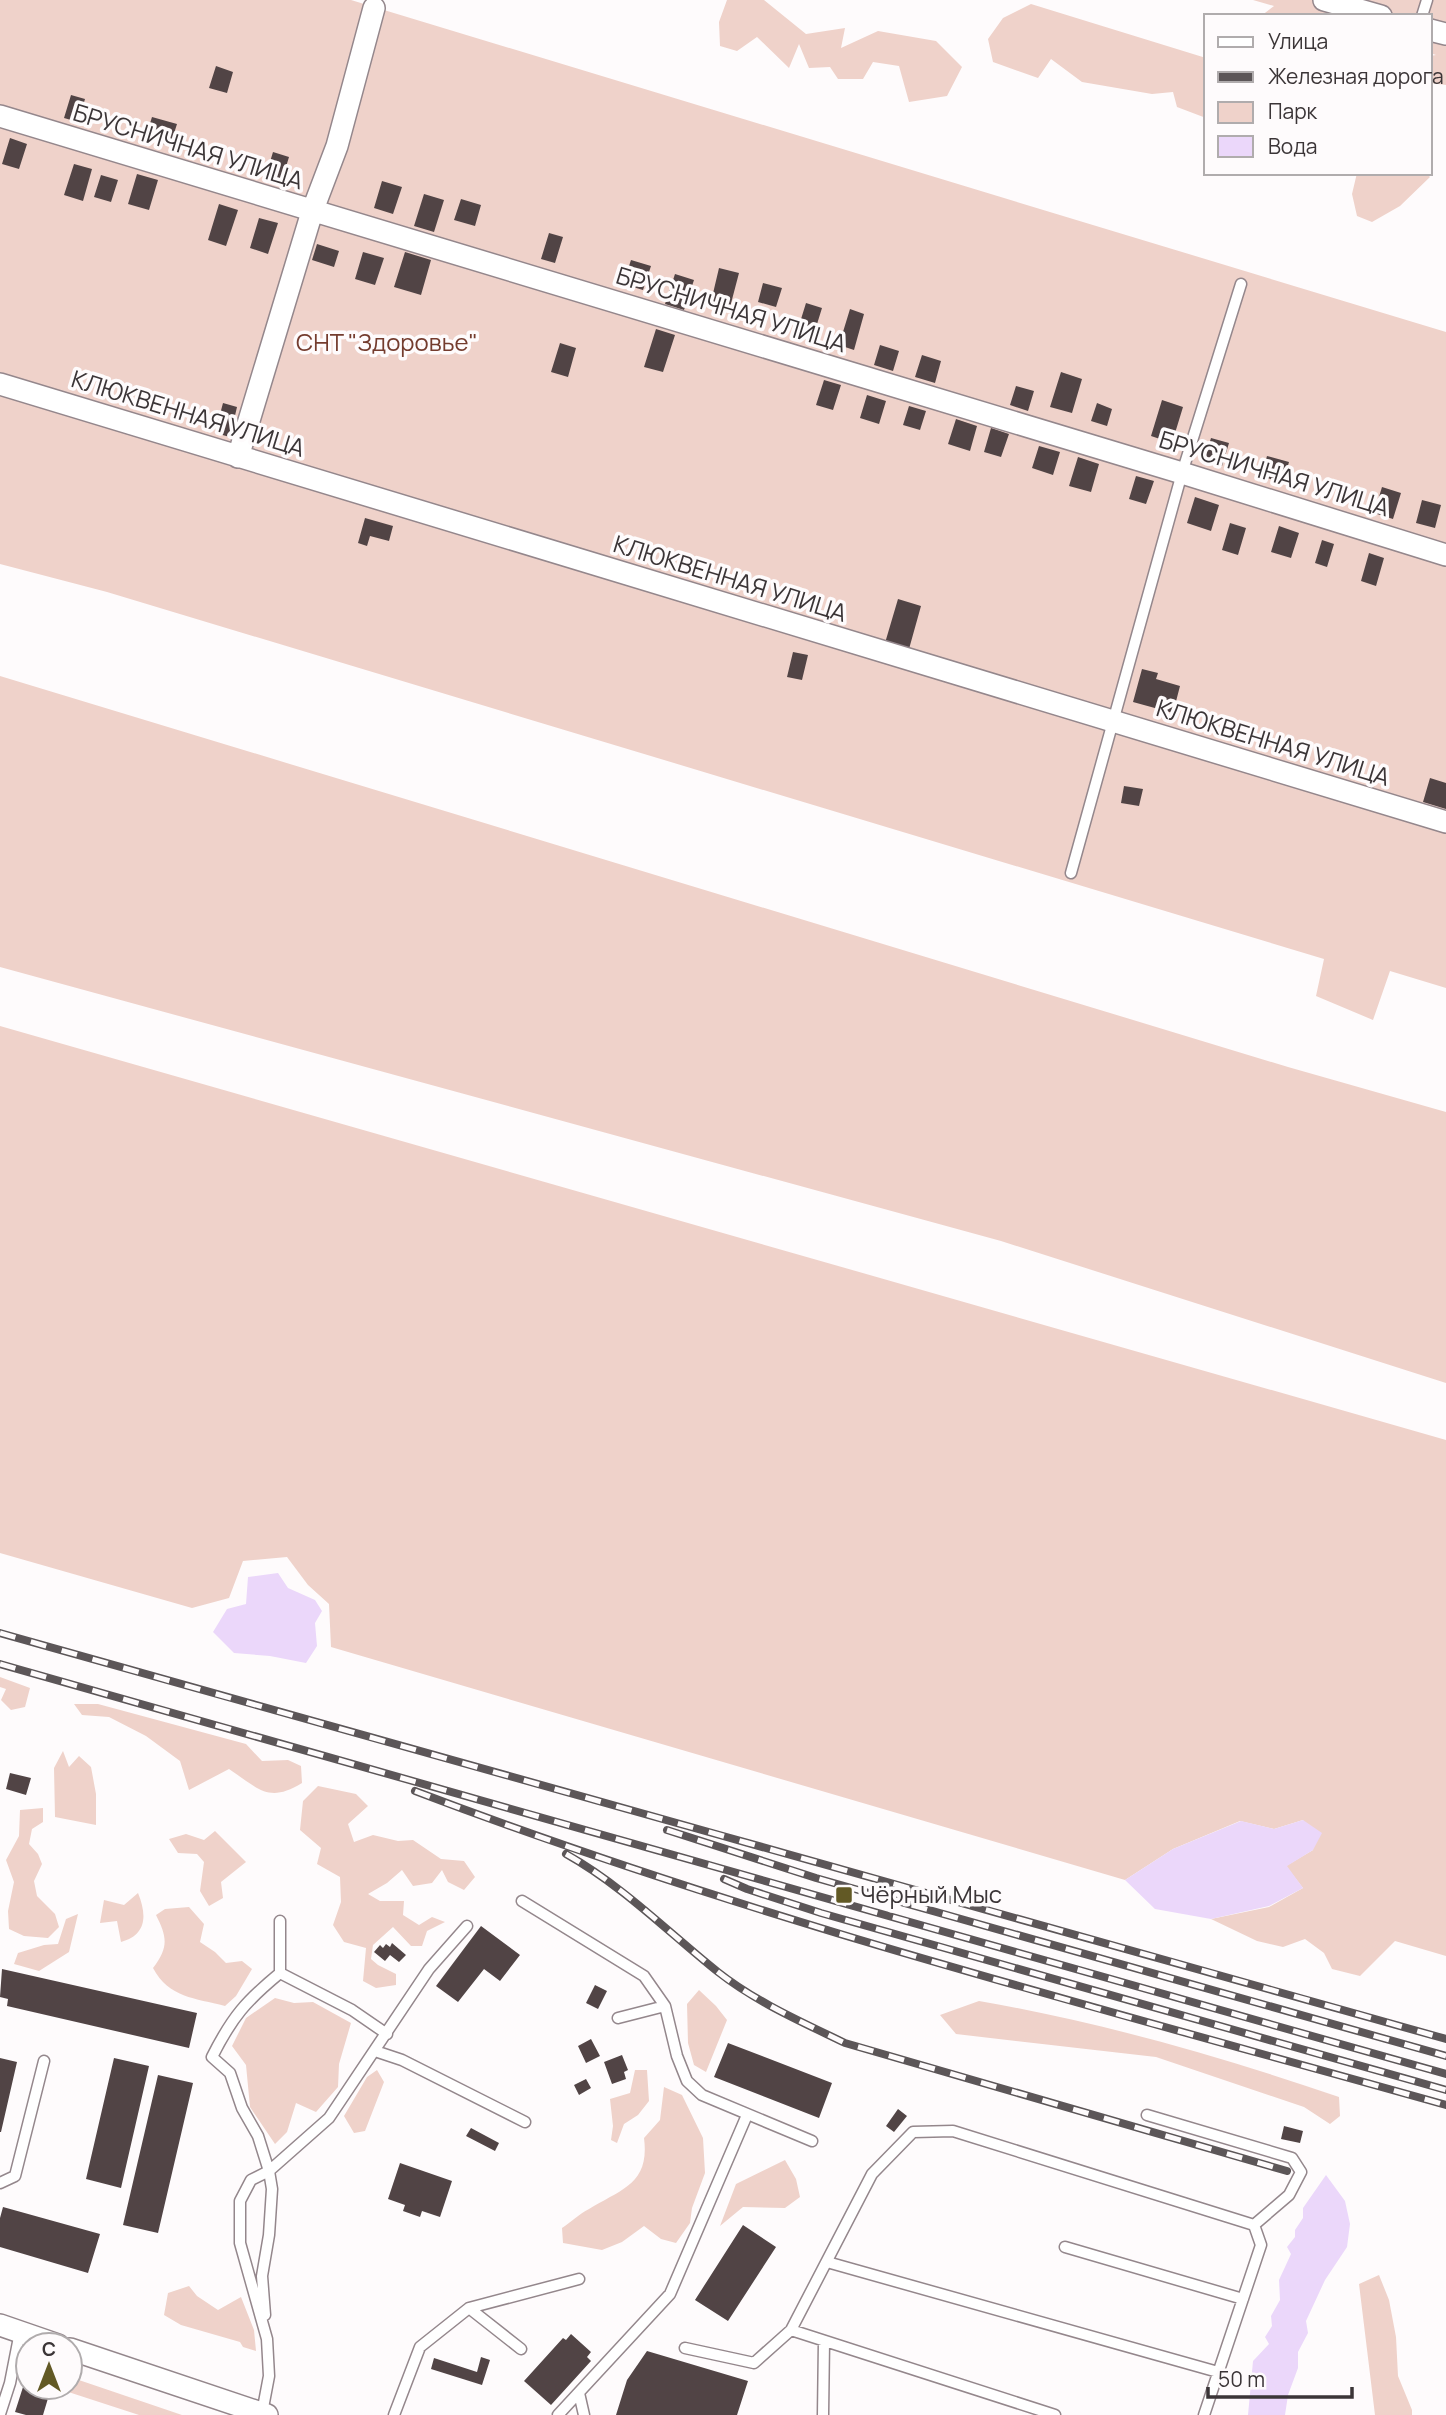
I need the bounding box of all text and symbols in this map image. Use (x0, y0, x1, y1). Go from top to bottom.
legend (1204, 14, 1432, 175)
text: Улица (1268, 27, 1328, 55)
text: Железная дорога (1268, 62, 1444, 90)
street label: БРУСНИЧНАЯ УЛИЦА (69, 95, 308, 196)
text: Парк (1268, 97, 1318, 125)
text: Вода (1268, 132, 1318, 160)
street label: БРУСНИЧНАЯ УЛИЦА (612, 258, 851, 359)
park label: СНТ "Здоровье" (296, 325, 478, 358)
street label: КЛЮКВЕННАЯ УЛИЦА (68, 361, 309, 464)
street label: БРУСНИЧНАЯ УЛИЦА (1155, 422, 1394, 523)
street label: КЛЮКВЕННАЯ УЛИЦА (610, 526, 851, 629)
street label: КЛЮКВЕННАЯ УЛИЦА (1153, 690, 1394, 793)
place label: Чёрный Мыс (860, 1877, 1002, 1910)
marker: Чёрный Мыс (834, 1885, 854, 1905)
north arrow (14, 2331, 84, 2401)
text: С (42, 2336, 56, 2362)
scale bar (1208, 2356, 1352, 2400)
text: 50 m (1218, 2365, 1265, 2393)

